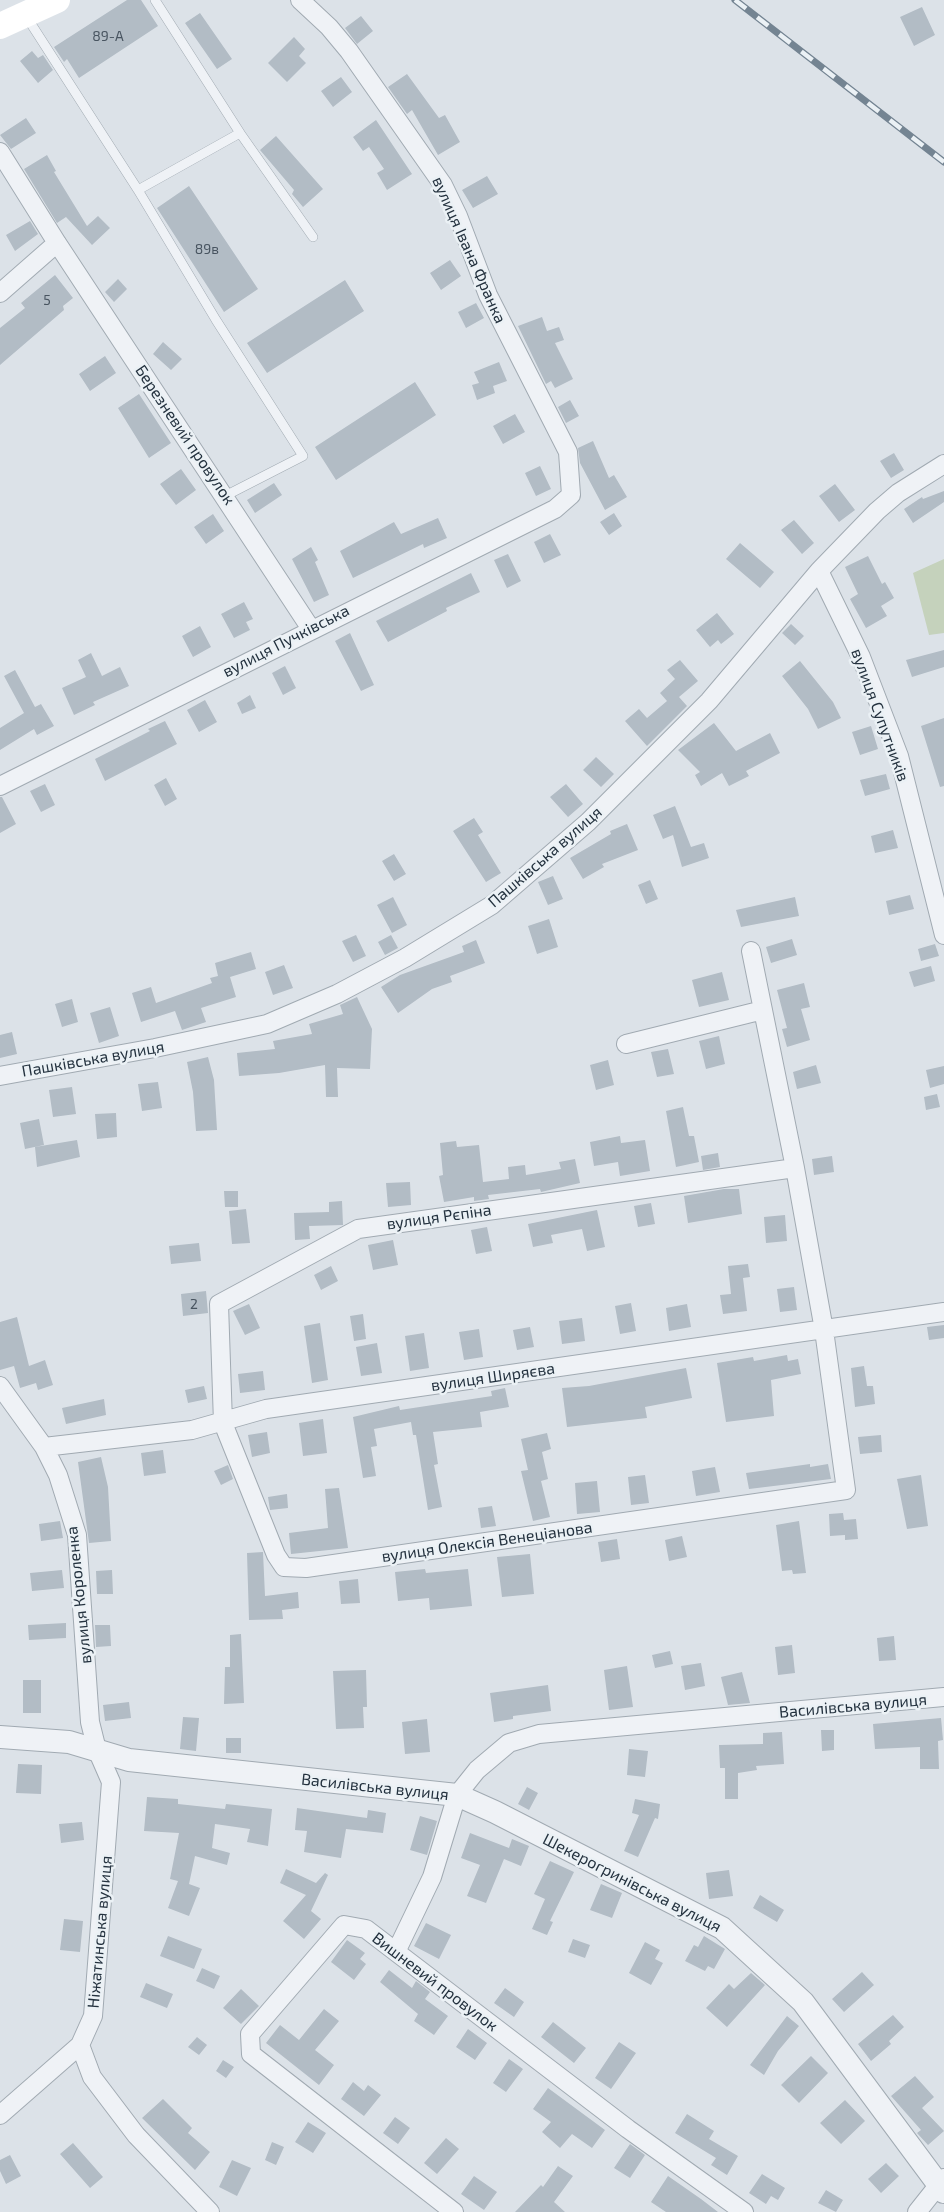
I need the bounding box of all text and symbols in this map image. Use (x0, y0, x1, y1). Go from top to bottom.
house number: 89-А (92, 28, 124, 44)
street label: вулиця Івана Франка (428, 174, 510, 326)
house number: 89в (195, 241, 219, 257)
house number: 5 (43, 292, 51, 308)
street label: Березневий провулок (131, 361, 239, 509)
street label: вулиця Пучківська (219, 601, 353, 681)
street label: вулиця Супутників (847, 646, 913, 784)
street label: Пашківська вулиця (484, 802, 606, 912)
street label: Пашківська вулиця (20, 1037, 166, 1081)
street label: вулиця Рєпіна (385, 1200, 493, 1234)
house number: 2 (190, 1296, 198, 1312)
street label: вулиця Ширяєва (430, 1359, 556, 1395)
street label: вулиця Олексія Венеціанова (380, 1518, 594, 1566)
street label: вулиця Короленка (62, 1525, 96, 1665)
street label: Василівська вулиця (778, 1690, 928, 1722)
street label: Василівська вулиця (300, 1770, 450, 1804)
street label: Шекерогринівська вулиця (540, 1830, 724, 1936)
street label: Ніжатинська вулиця (84, 1855, 116, 2009)
street label: Вишневий провулок (368, 1928, 502, 2036)

